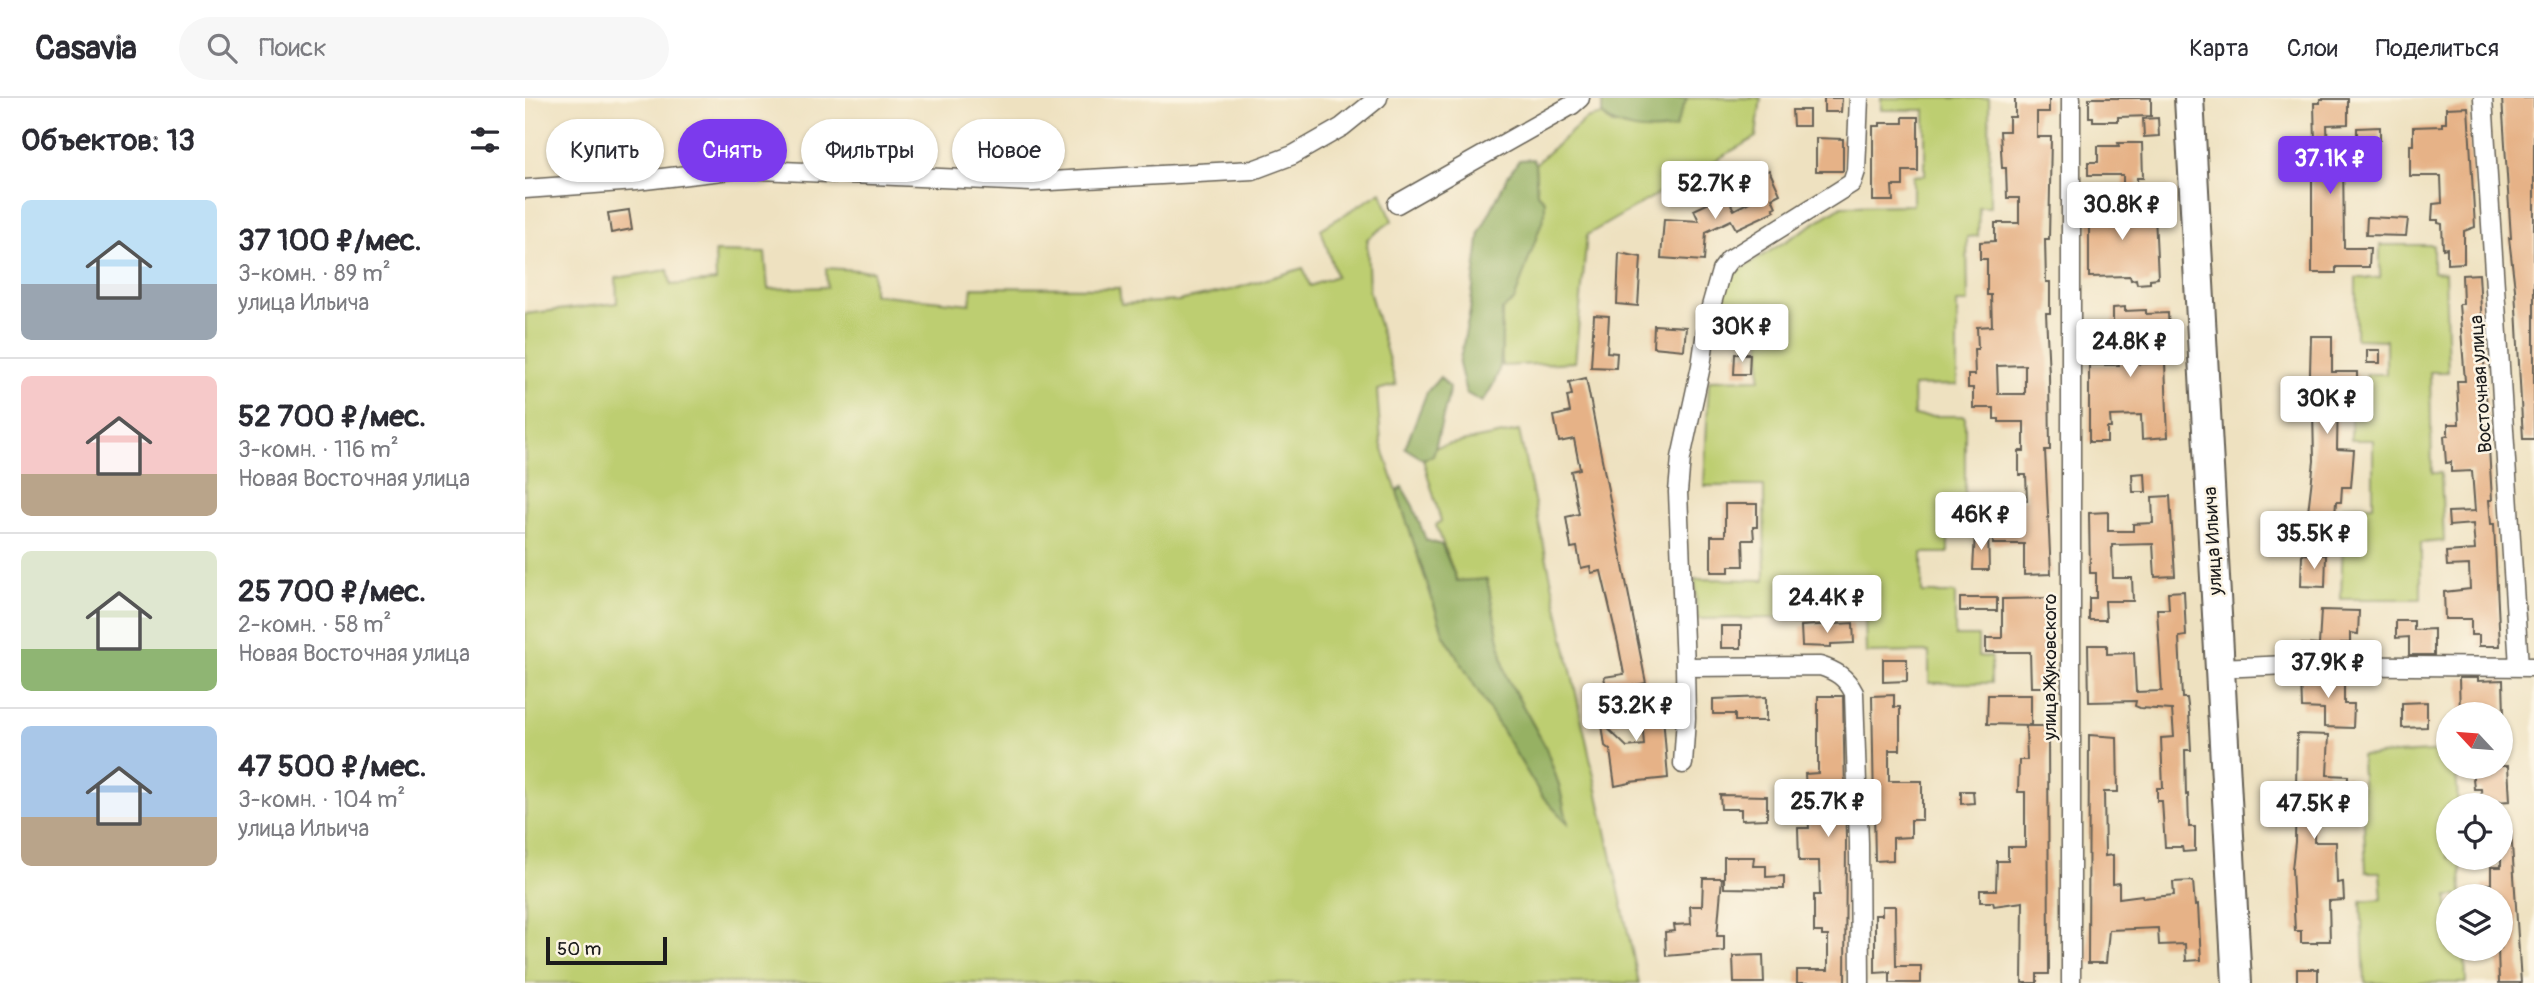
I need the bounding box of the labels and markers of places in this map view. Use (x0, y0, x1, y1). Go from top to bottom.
pin: 37.1K ₽ (2265, 136, 2395, 196)
pin: 52.7K ₽ (1650, 162, 1780, 221)
pin: 30.8K ₽ (2057, 183, 2187, 242)
pin: 30K ₽ (1693, 304, 1791, 364)
pin: 24.8K ₽ (2065, 320, 2195, 379)
pin: 30K ₽ (2278, 376, 2376, 436)
pin: 46K ₽ (1932, 492, 2030, 552)
pin: 35.5K ₽ (2249, 512, 2379, 571)
pin: 24.4K ₽ (1762, 575, 1892, 635)
pin: 37.9K ₽ (2263, 640, 2393, 700)
pin: 53.2K ₽ (1571, 684, 1701, 743)
pin: 25.7K ₽ (1763, 780, 1893, 839)
pin: 47.5K ₽ (2249, 782, 2379, 841)

